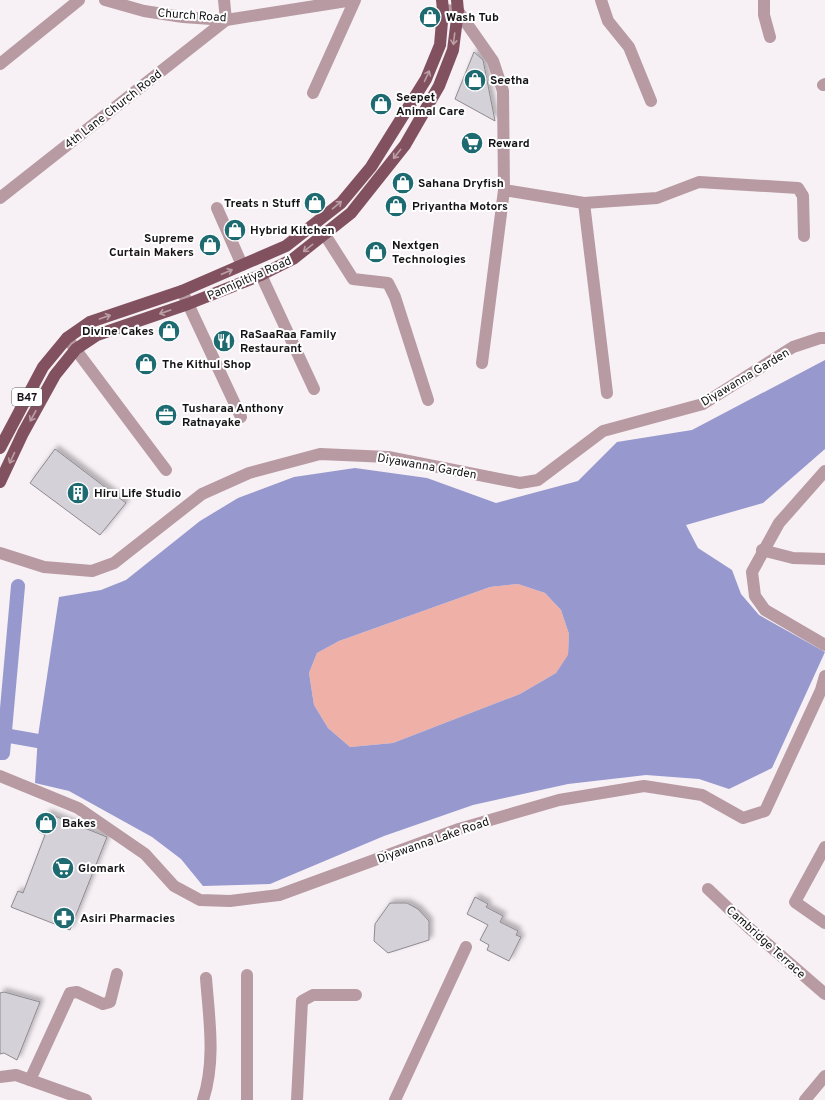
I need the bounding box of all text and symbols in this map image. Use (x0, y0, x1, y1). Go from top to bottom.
shop icon: Wash Tub (417, 4, 443, 30)
street label: Church Road (157, 6, 227, 26)
place label: Wash Tub (446, 10, 499, 26)
one-way arrow (450, 32, 458, 45)
street label: 4th Lane Church Road (61, 67, 166, 153)
shop icon: Seetha (462, 67, 488, 93)
one-way arrow (424, 70, 431, 82)
place label: Seetha (490, 73, 529, 89)
place label: Seepet Animal Care (396, 90, 465, 120)
shop icon: Seepet Animal Care (368, 91, 394, 117)
supermarket icon: Reward (459, 130, 485, 156)
place label: Reward (488, 136, 530, 152)
one-way arrow (393, 149, 402, 160)
shop icon: Sahana Dryfish (390, 170, 416, 196)
place label: Sahana Dryfish (418, 176, 504, 192)
shop icon: Treats n Stuff (302, 190, 328, 216)
shop icon: Priyantha Motors (383, 193, 409, 219)
place label: Treats n Stuff (224, 196, 300, 212)
place label: Priyantha Motors (412, 199, 508, 215)
one-way arrow (332, 201, 342, 210)
shop icon: Hybrid Kitchen (222, 217, 248, 243)
place label: Hybrid Kitchen (250, 223, 335, 239)
place label: Supreme Curtain Makers (109, 231, 194, 261)
shop icon: Supreme Curtain Makers (197, 232, 223, 258)
place label: Nextgen Technologies (392, 238, 466, 268)
shop icon: Nextgen Technologies (363, 239, 389, 265)
one-way arrow (303, 243, 314, 252)
street label: Pannipitiya Road (205, 253, 294, 305)
one-way arrow (220, 268, 232, 275)
one-way arrow (159, 309, 171, 317)
one-way arrow (98, 313, 111, 320)
shop icon: Divine Cakes (156, 318, 182, 344)
place label: Divine Cakes (82, 324, 154, 340)
place label: RaSaaRaa Family Restaurant (240, 327, 337, 357)
restaurant icon: RaSaaRaa Family Restaurant (211, 328, 237, 354)
street label: Diyawanna Garden (698, 345, 793, 411)
shop icon: The Kithul Shop (133, 351, 159, 377)
place label: The Kithul Shop (162, 357, 251, 373)
road number: B47 (12, 388, 42, 406)
place label: Tusharaa Anthony Ratnayake (182, 401, 284, 431)
office icon: Tusharaa Anthony Ratnayake (153, 402, 179, 428)
one-way arrow (28, 410, 36, 422)
street label: Diyawanna Garden (376, 450, 478, 484)
one-way arrow (8, 451, 15, 463)
building icon: Hiru Life Studio (65, 480, 91, 506)
place label: Hiru Life Studio (94, 486, 182, 502)
shop icon: Bakes (33, 810, 59, 836)
street label: Diyawanna Lake Road (375, 814, 491, 868)
place label: Bakes (62, 816, 96, 832)
supermarket icon: Glomark (50, 855, 76, 881)
place label: Glomark (78, 861, 126, 877)
street label: Cambridge Terrace (722, 903, 808, 983)
pharmacy icon: Asiri Pharmacies (51, 905, 77, 931)
place label: Asiri Pharmacies (80, 911, 175, 927)

